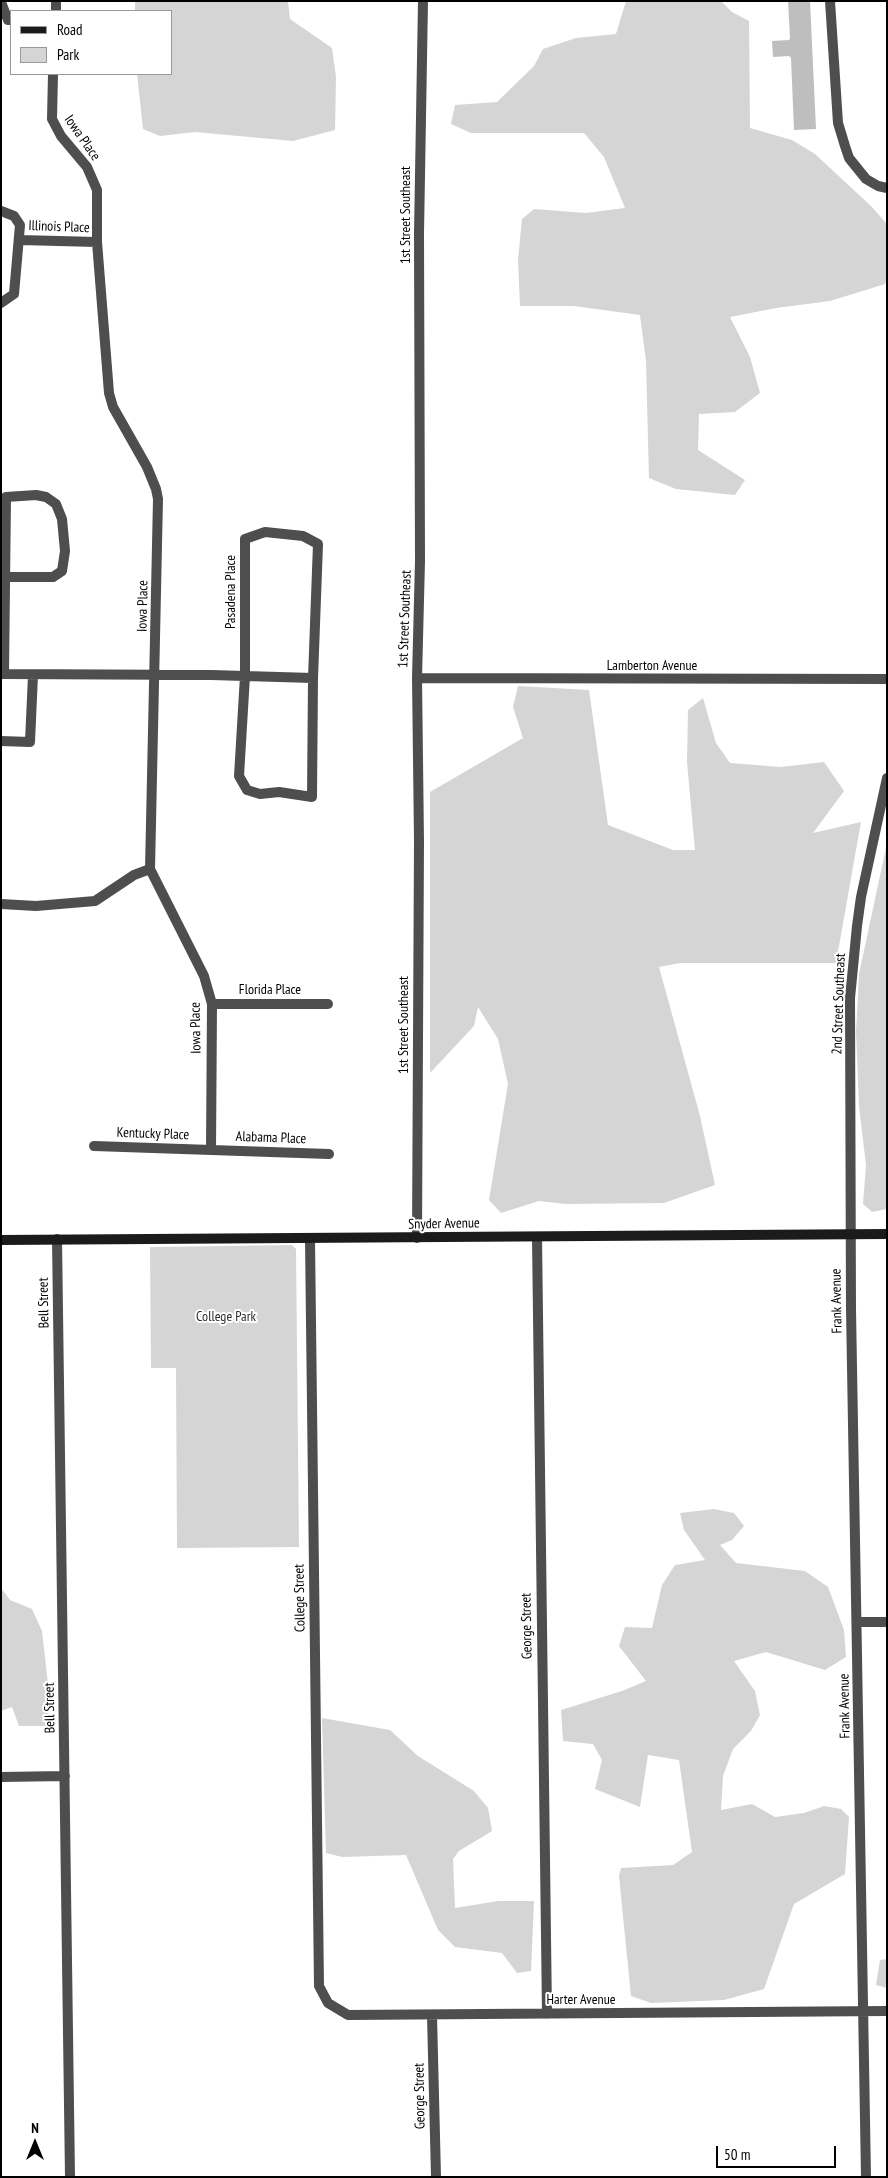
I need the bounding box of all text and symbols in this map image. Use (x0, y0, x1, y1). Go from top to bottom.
legend (10, 10, 172, 75)
text: Road (57, 20, 83, 39)
text: Park (57, 45, 79, 64)
street label: Iowa Place (60, 112, 104, 164)
street label: 1st Street Southeast (398, 166, 414, 264)
street label: Illinois Place (28, 218, 90, 236)
street label: Pasadena Place (223, 555, 239, 629)
street label: 1st Street Southeast (395, 570, 415, 668)
street label: Iowa Place (134, 580, 152, 632)
street label: Lamberton Avenue (607, 658, 697, 674)
street label: 2nd Street Southeast (829, 953, 849, 1055)
street label: 1st Street Southeast (396, 976, 412, 1074)
street label: Florida Place (239, 982, 301, 998)
street label: Iowa Place (187, 1002, 205, 1054)
street label: Kentucky Place (116, 1124, 190, 1144)
street label: Alabama Place (235, 1128, 307, 1148)
street label: Snyder Avenue (408, 1215, 480, 1233)
street label: Frank Avenue (828, 1268, 846, 1334)
street label: Bell Street (35, 1277, 53, 1329)
park label: College Park (196, 1309, 256, 1325)
street label: College Street (291, 1564, 309, 1632)
street label: George Street (518, 1593, 536, 1659)
street label: Frank Avenue (836, 1673, 854, 1739)
street label: Bell Street (41, 1682, 59, 1734)
street label: Harter Avenue (546, 1992, 616, 2008)
street label: George Street (411, 2063, 429, 2129)
north arrow (10, 2118, 60, 2168)
text: N (31, 2119, 39, 2137)
scale bar (718, 2136, 838, 2168)
text: 50 m (724, 2145, 750, 2164)

